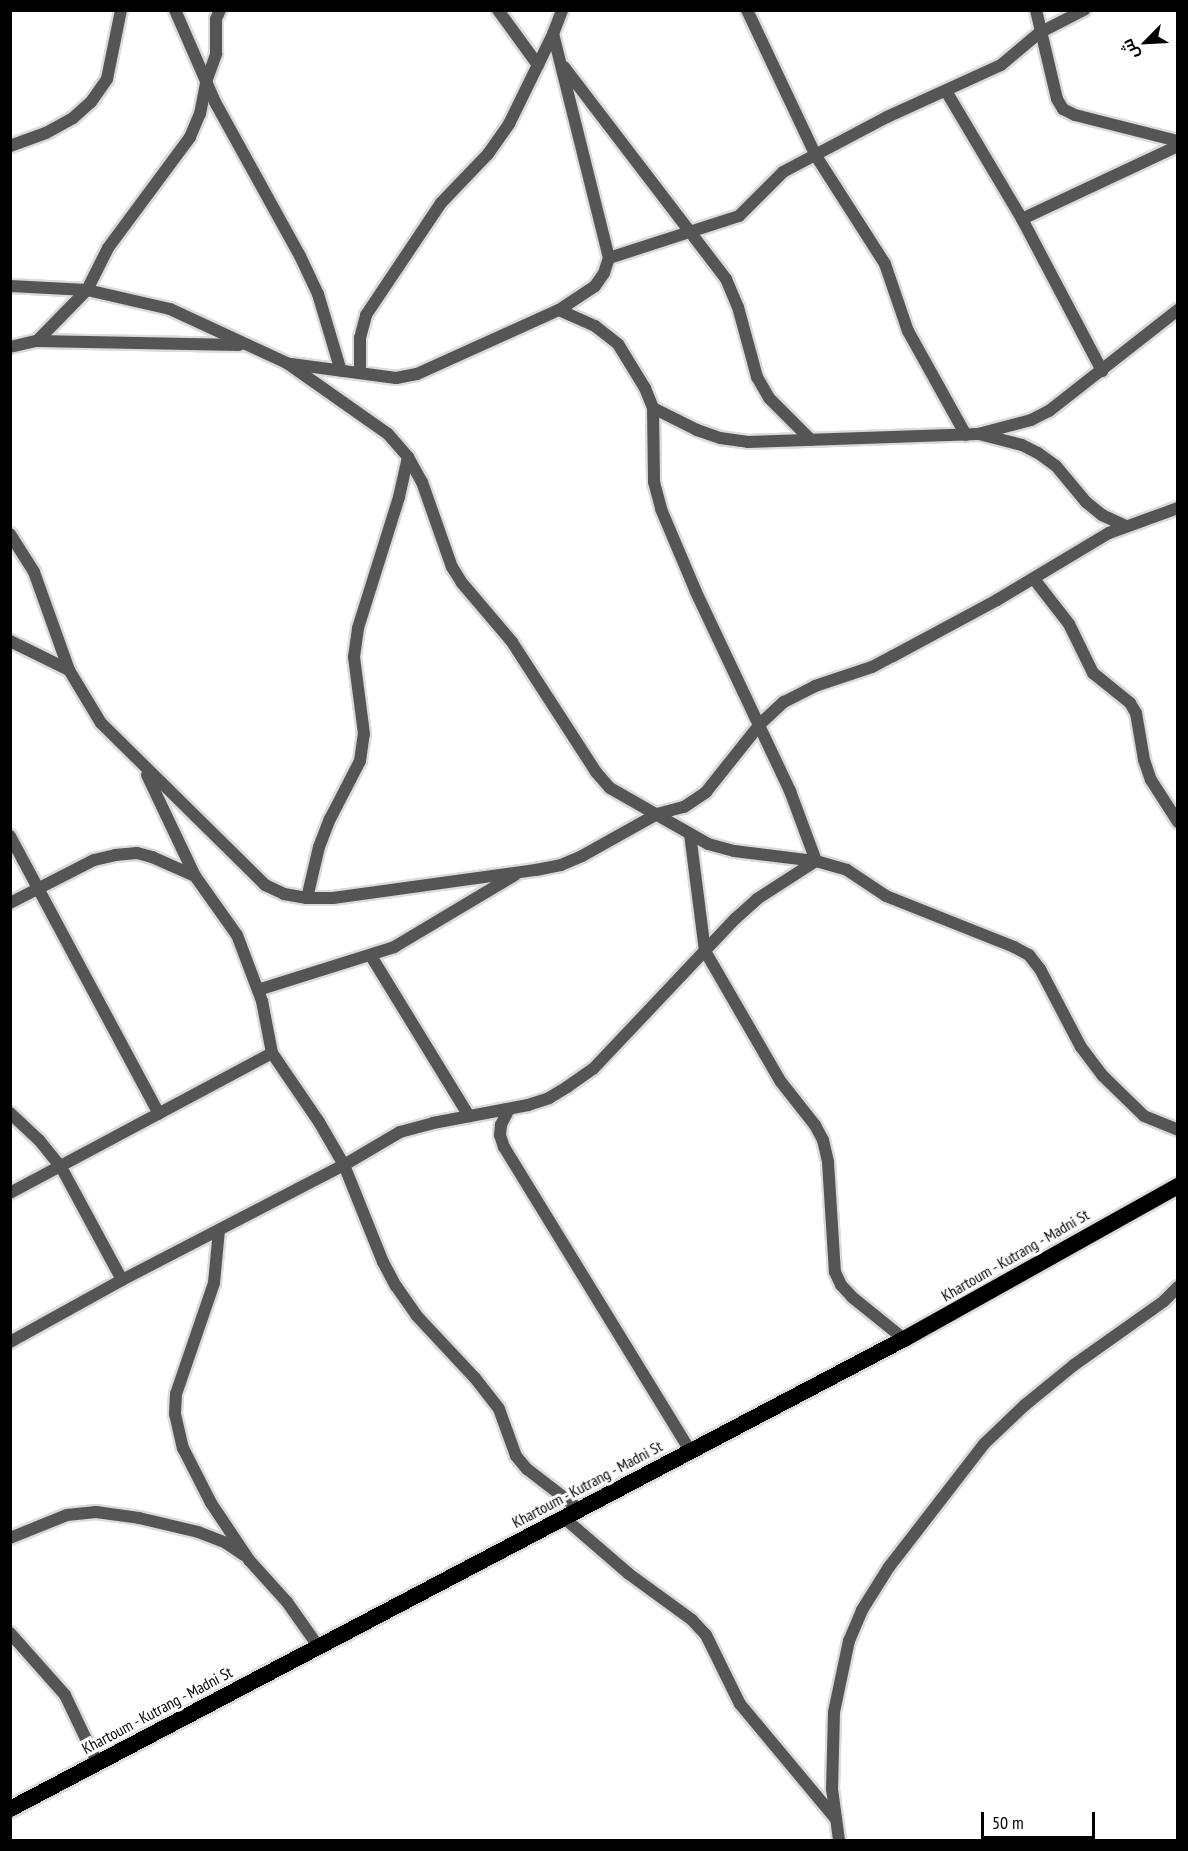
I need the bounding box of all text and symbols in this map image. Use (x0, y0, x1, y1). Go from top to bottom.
north arrow (1116, 12, 1176, 72)
text: ش (1116, 36, 1143, 63)
street label: Khartoum - Kutrang - Madni St (937, 1204, 1093, 1306)
street label: Khartoum - Kutrang - Madni St (508, 1436, 666, 1532)
street label: Khartoum - Kutrang - Madni St (78, 1662, 236, 1758)
scale bar (984, 1800, 1098, 1838)
text: 50 m (992, 1811, 1024, 1834)

